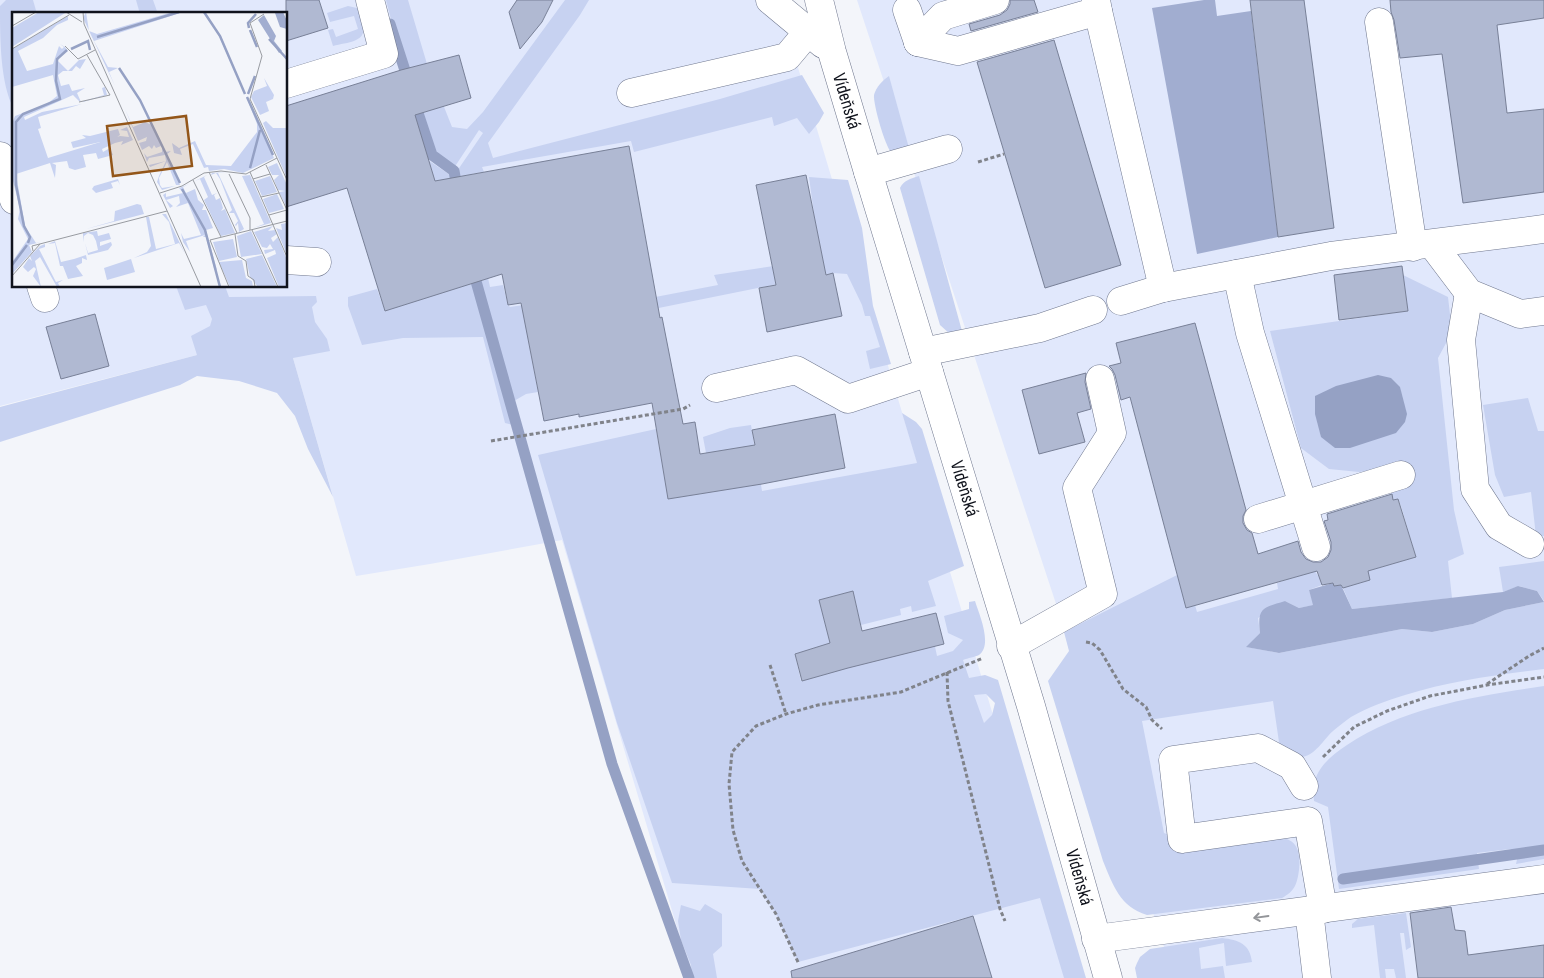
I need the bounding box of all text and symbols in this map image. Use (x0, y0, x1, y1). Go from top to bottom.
inset map (12, 12, 288, 288)
street label: Vídeňská (828, 71, 866, 132)
street label: Vídeňská (945, 458, 984, 519)
street label: Vídeňská (1061, 846, 1098, 908)
one-way arrow (1253, 912, 1269, 922)

